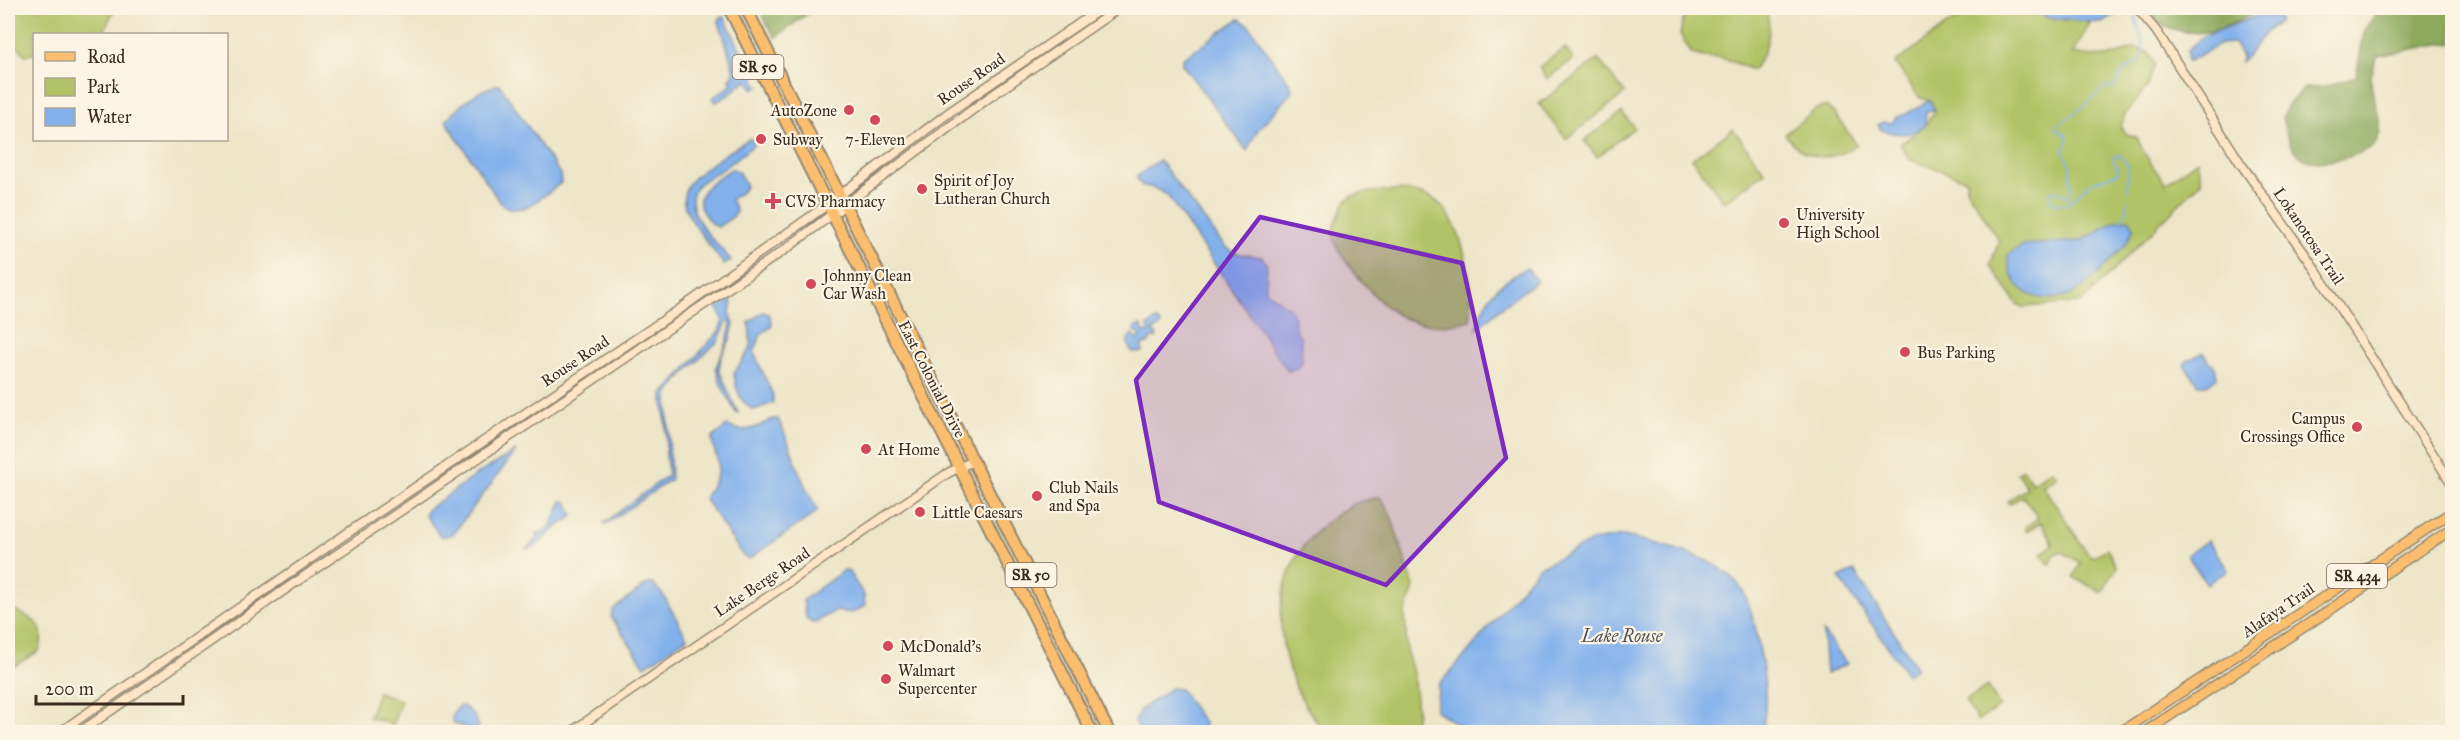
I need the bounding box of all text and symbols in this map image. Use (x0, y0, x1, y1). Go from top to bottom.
legend (33, 33, 228, 141)
text: Road (87, 46, 125, 68)
street label: Rouse Road (934, 49, 1008, 109)
road number: SR 50 (732, 55, 783, 79)
text: Park (87, 76, 120, 98)
place label: AutoZone (770, 101, 837, 120)
marker: AutoZone (842, 103, 856, 117)
text: Water (87, 106, 132, 128)
marker: 7-Eleven (868, 113, 882, 127)
place label: Subway (773, 130, 823, 149)
place label: 7-Eleven (845, 130, 905, 149)
marker: Subway (754, 132, 768, 146)
place label: Spirit of Joy Lutheran Church (934, 171, 1050, 208)
marker: Spirit of Joy Lutheran Church (915, 182, 929, 196)
street label: Lokanotosa Trail (2270, 184, 2349, 289)
place label: CVS Pharmacy (785, 192, 885, 211)
marker: CVS Pharmacy (766, 194, 780, 208)
place label: University High School (1796, 205, 1880, 243)
marker: University High School (1777, 216, 1791, 230)
place label: Johnny Clean Car Wash (821, 266, 912, 303)
marker: Johnny Clean Car Wash (804, 277, 818, 291)
street label: East Colonial Drive (894, 317, 970, 441)
street label: Rouse Road (537, 331, 613, 391)
place label: Bus Parking (1917, 343, 1995, 363)
marker: Bus Parking (1898, 345, 1912, 359)
place label: Campus Crossings Office (2240, 409, 2345, 447)
marker: Campus Crossings Office (2350, 420, 2364, 434)
place label: At Home (877, 440, 940, 459)
marker: At Home (859, 442, 873, 456)
place label: Club Nails and Spa (1049, 478, 1119, 515)
marker: Club Nails and Spa (1030, 489, 1044, 503)
place label: Little Caesars (932, 503, 1023, 522)
marker: Little Caesars (913, 505, 927, 519)
street label: Lake Berge Road (711, 543, 814, 622)
road number: SR 50 (1006, 563, 1056, 587)
road number: SR 434 (2327, 564, 2387, 588)
street label: Alafaya Trail (2237, 578, 2318, 642)
water label: Lake Rouse (1581, 625, 1664, 647)
place label: McDonald's (900, 637, 981, 656)
marker: McDonald's (881, 639, 895, 653)
place label: Walmart Supercenter (898, 661, 977, 698)
scale bar (36, 668, 183, 706)
marker: Walmart Supercenter (879, 672, 893, 686)
text: 200 m (45, 678, 94, 700)

